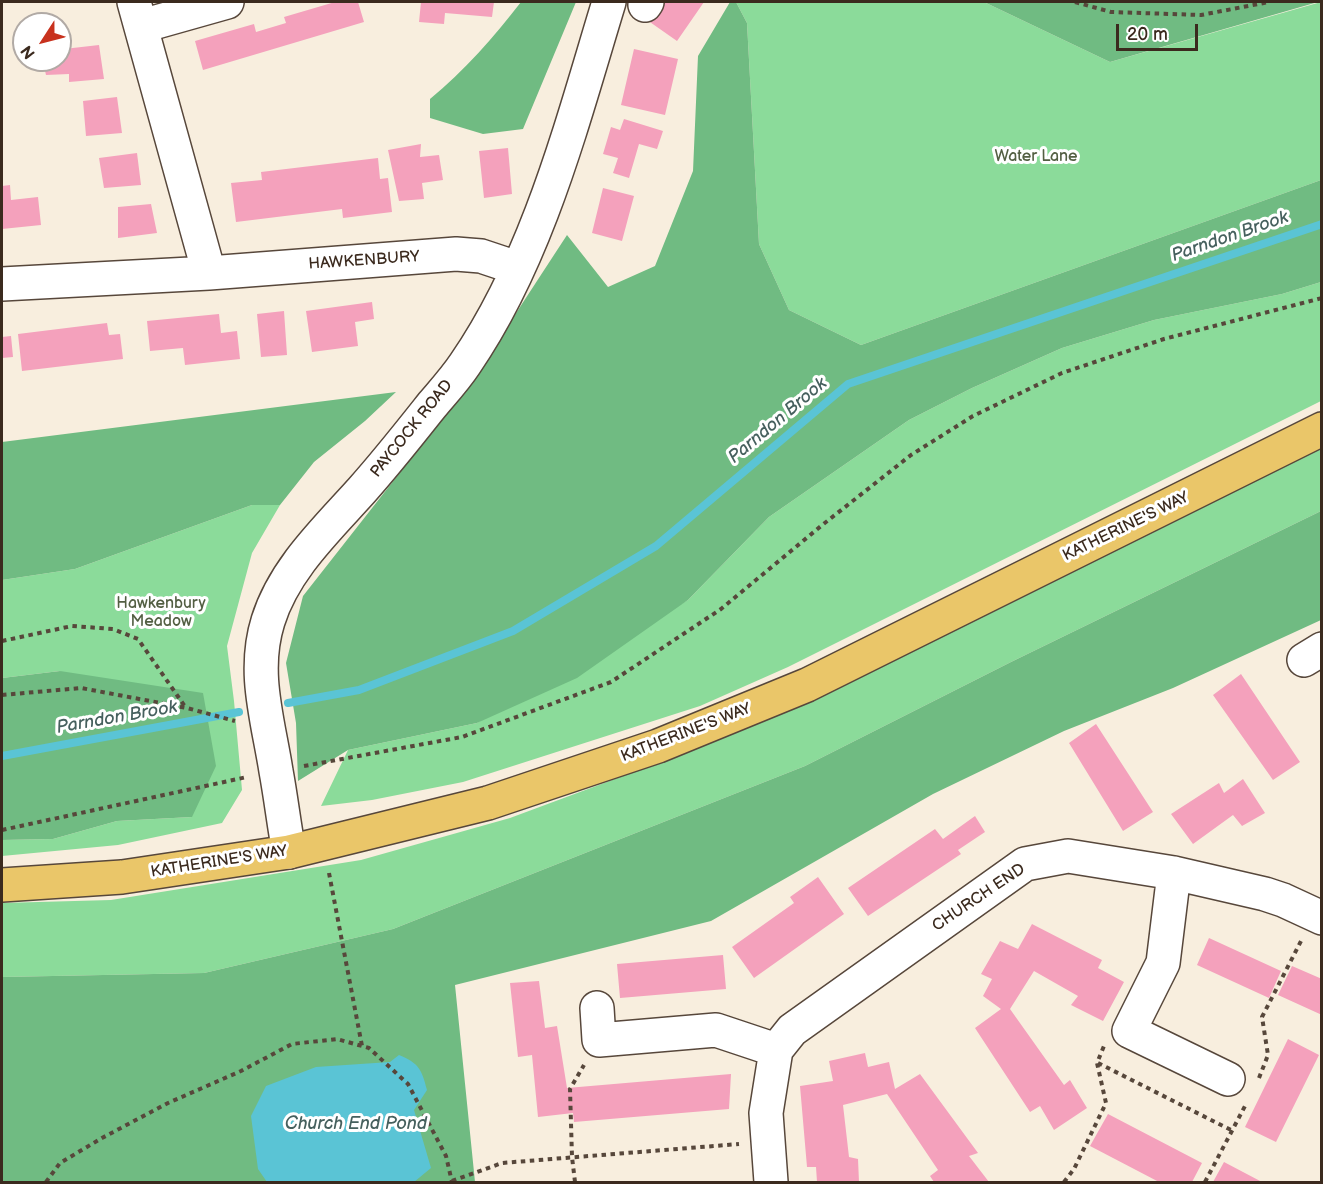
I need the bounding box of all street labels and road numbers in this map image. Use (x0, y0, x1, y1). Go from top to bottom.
street label: HAWKENBURY (308, 248, 420, 274)
street label: PAYCOCK ROAD (367, 376, 457, 482)
street label: KATHERINE'S WAY (1060, 488, 1192, 566)
street label: KATHERINE'S WAY (618, 699, 754, 767)
street label: KATHERINE'S WAY (149, 842, 289, 882)
street label: CHURCH END (929, 860, 1029, 936)

